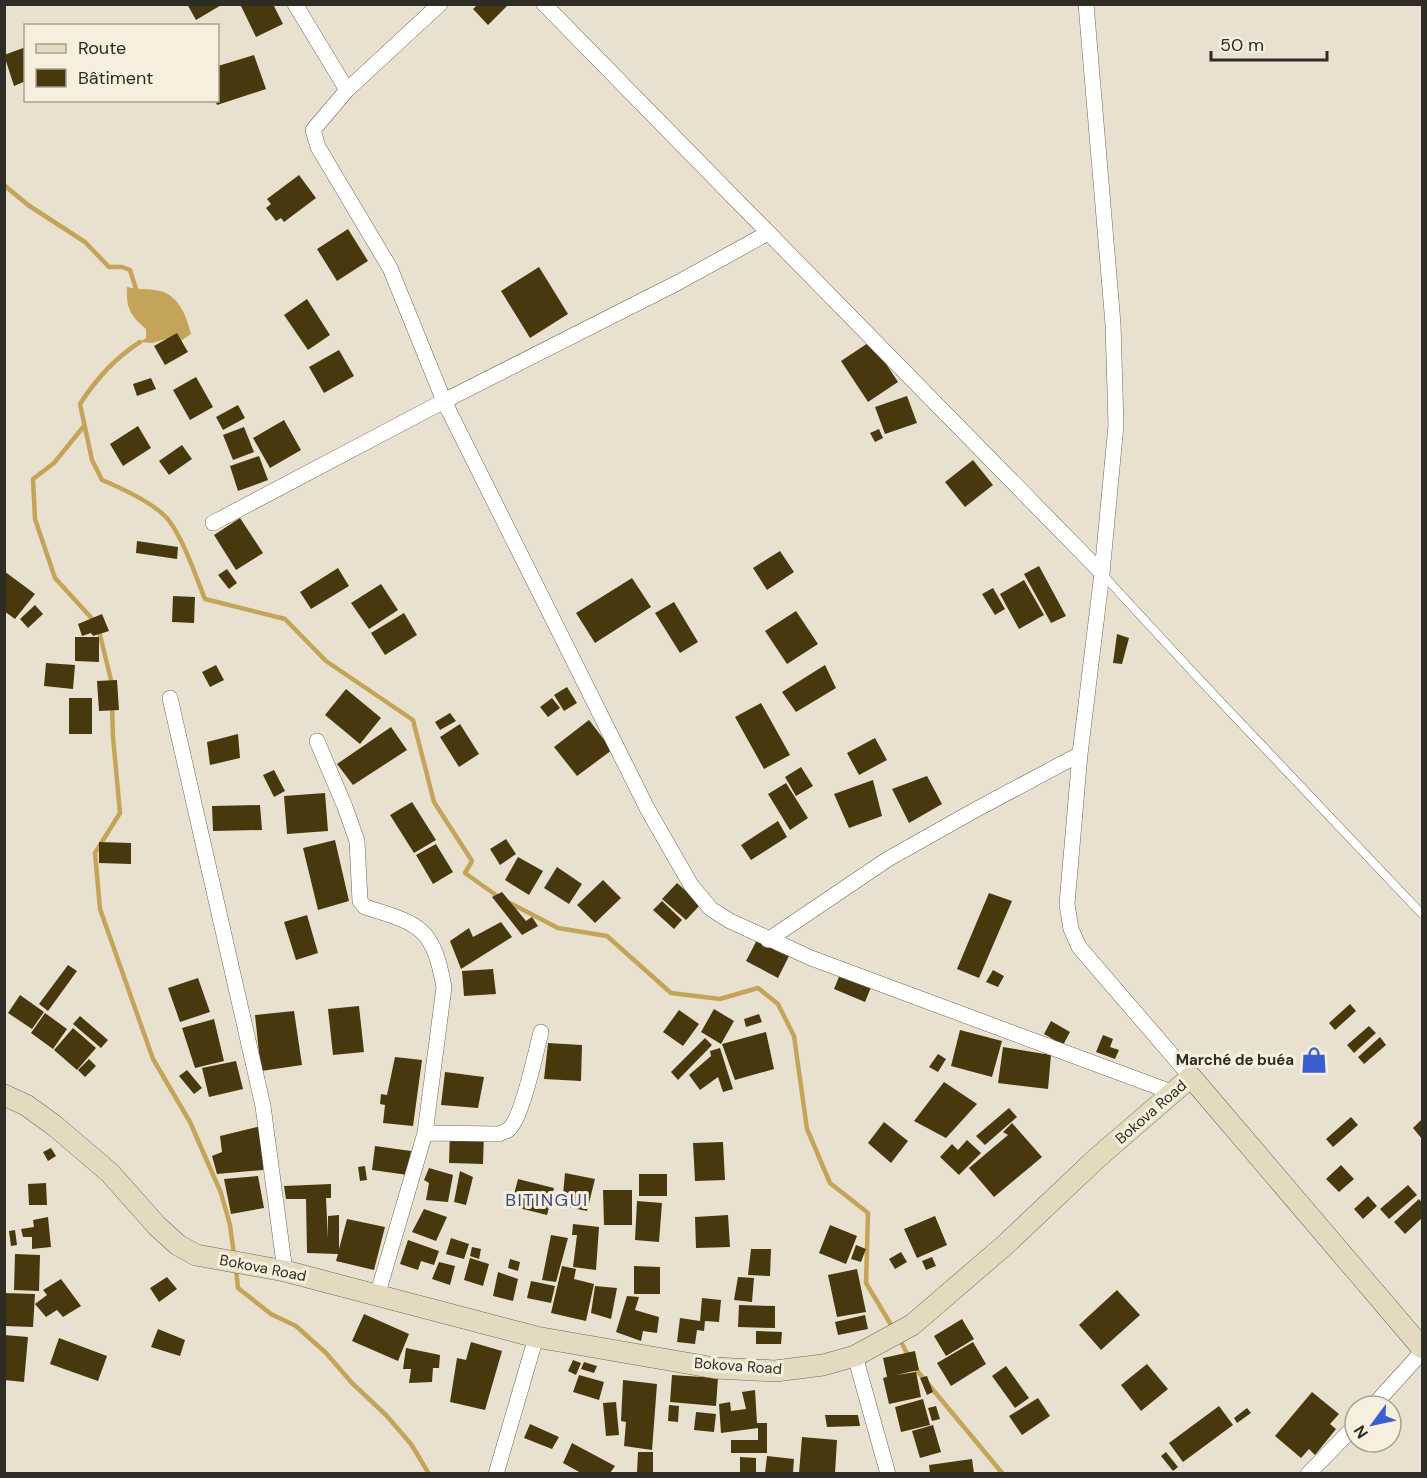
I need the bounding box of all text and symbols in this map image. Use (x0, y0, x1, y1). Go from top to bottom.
legend (24, 24, 219, 102)
scale bar (1211, 24, 1326, 62)
text: 50 m (1220, 33, 1264, 57)
text: Route (78, 36, 126, 60)
text: Bâtiment (78, 66, 153, 90)
shop icon: Marché de buéa (1299, 1045, 1329, 1075)
place label: Marché de buéa (1176, 1050, 1294, 1070)
street label: Bokova Road (1111, 1076, 1191, 1148)
district label: BITINGUI (505, 1188, 589, 1212)
street label: Bokova Road (218, 1250, 308, 1286)
street label: Bokova Road (693, 1353, 783, 1379)
north arrow (1343, 1394, 1403, 1454)
text: N (1349, 1421, 1373, 1443)

